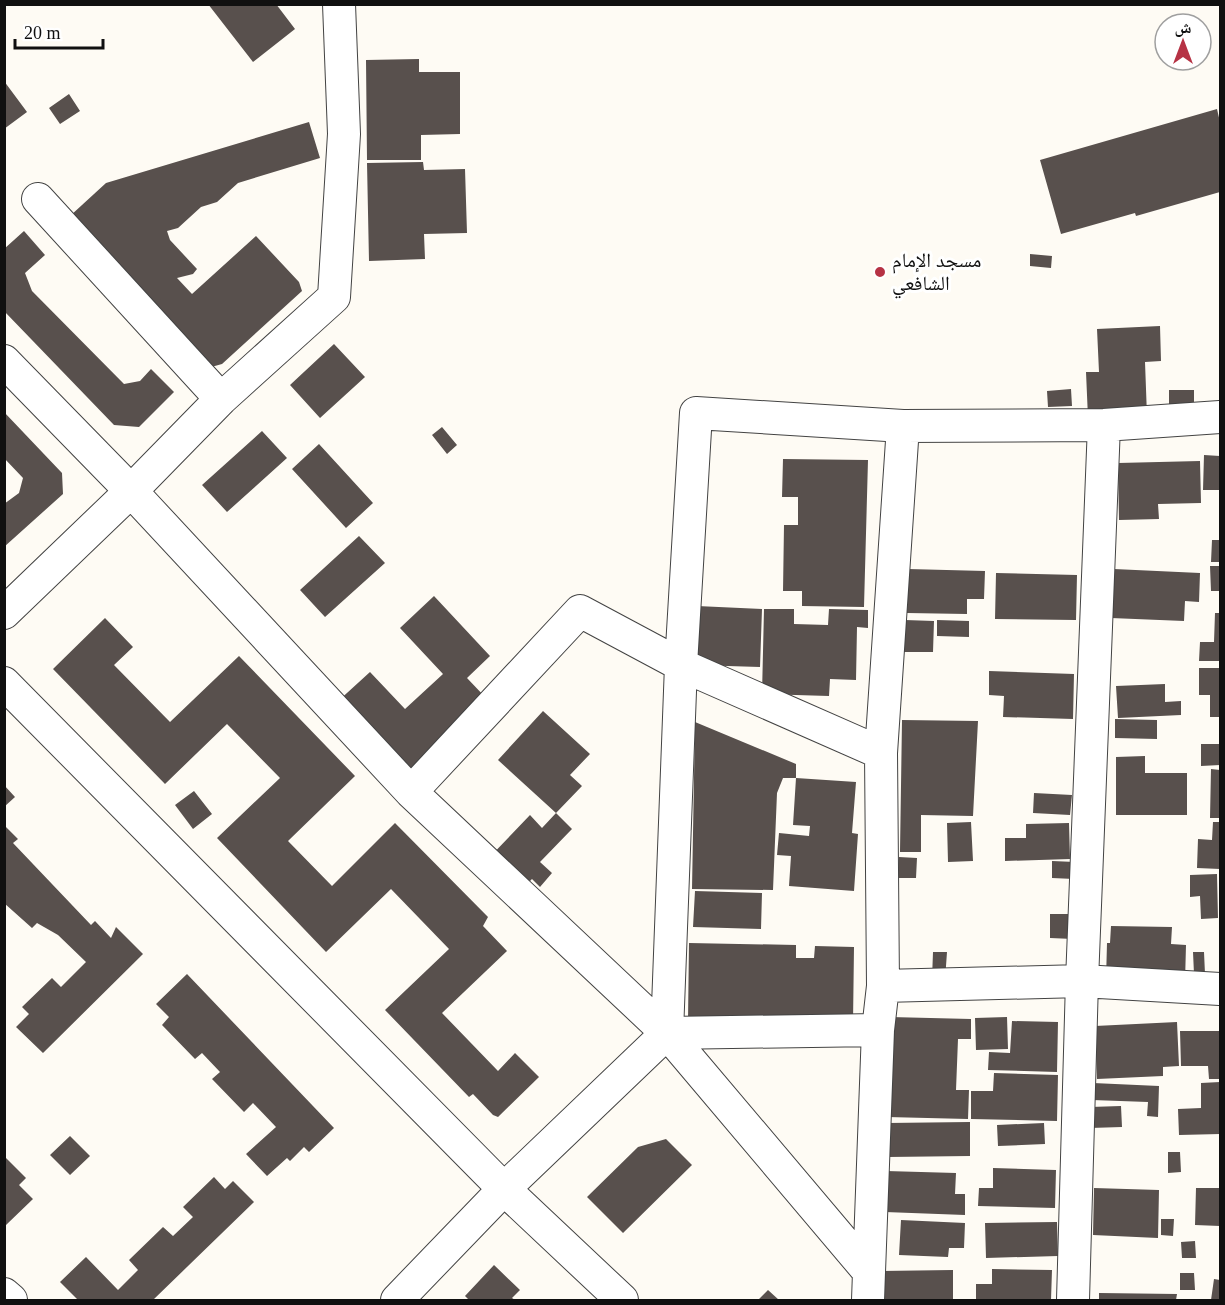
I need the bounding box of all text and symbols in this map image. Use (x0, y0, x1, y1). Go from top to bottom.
scale bar (15, 12, 104, 50)
north arrow (1153, 12, 1213, 72)
text: ش (1175, 19, 1192, 37)
text: 20 m (24, 23, 61, 43)
place label: مسجد الإمام الشافعي (892, 249, 981, 299)
marker: مسجد الإمام الشافعي (873, 265, 887, 279)

